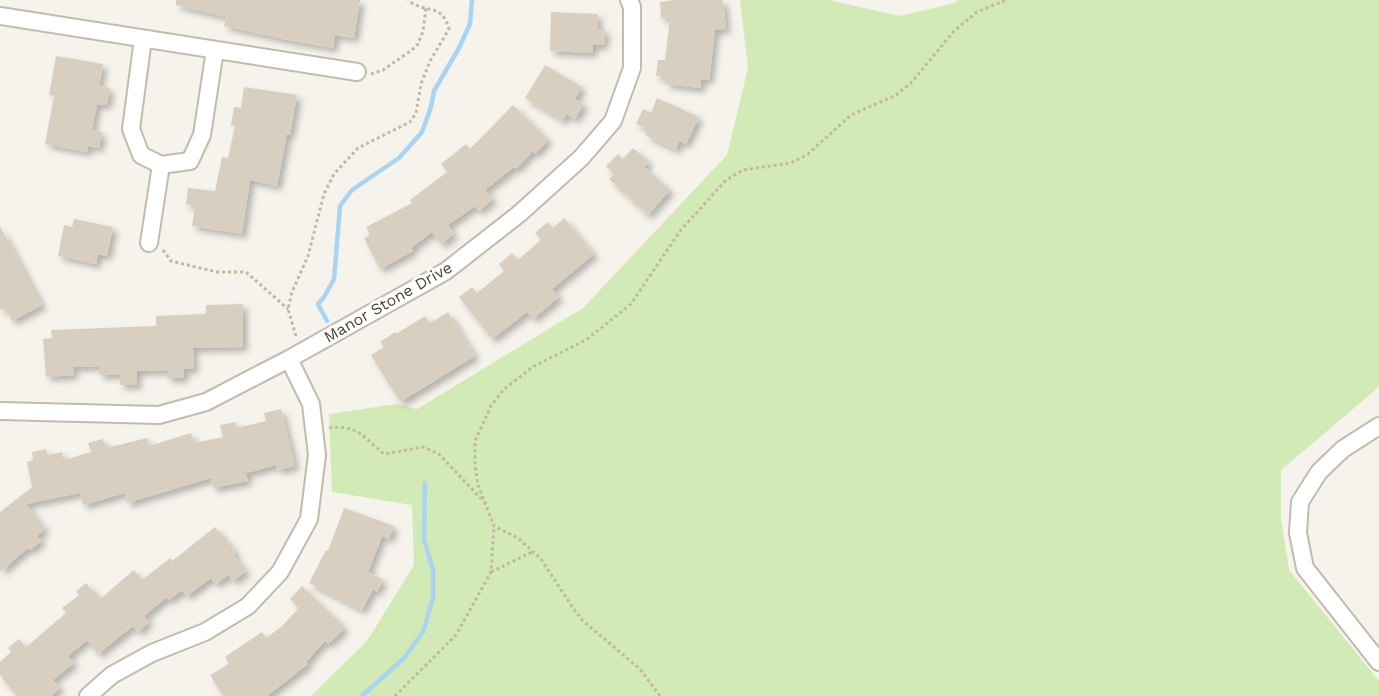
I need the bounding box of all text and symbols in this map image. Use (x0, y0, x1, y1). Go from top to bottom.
street label: Manor Stone Drive (321, 258, 455, 346)

